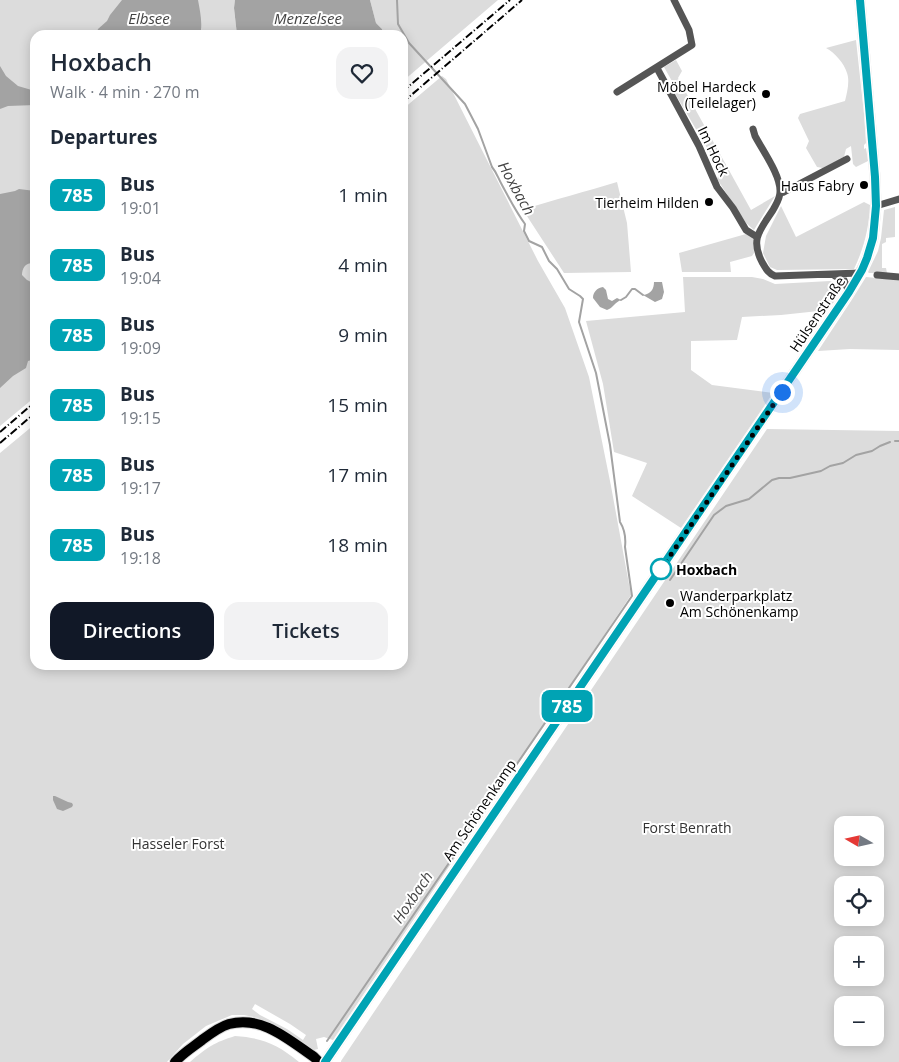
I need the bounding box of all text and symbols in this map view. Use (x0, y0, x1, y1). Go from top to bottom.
water label: Elbsee (128, 8, 170, 28)
water label: Menzelsee (274, 8, 343, 28)
text: Hoxbach (50, 45, 152, 78)
button: heart (336, 47, 388, 99)
place label: Möbel Hardeck (Teilelager) (657, 77, 757, 112)
text: Walk · 4 min · 270 m (50, 81, 200, 103)
marker: Möbel Hardeck (Teilelager) (760, 88, 772, 100)
street label: Im Hock (694, 123, 735, 180)
text: Departures (50, 124, 157, 150)
water label: Hoxbach (494, 158, 540, 218)
text: Bus (120, 171, 155, 197)
place label: Haus Fabry (781, 176, 855, 195)
marker: Haus Fabry (858, 179, 870, 191)
text: 1 min (338, 182, 388, 208)
text: 785 (62, 183, 93, 207)
place label: Tierheim Hilden (595, 193, 699, 212)
marker: Tierheim Hilden (703, 196, 715, 208)
text: 19:01 (120, 197, 161, 219)
text: Bus (120, 241, 155, 267)
text: 4 min (338, 252, 388, 278)
text: 785 (62, 253, 93, 277)
text: 19:04 (120, 267, 161, 289)
street label: Hülsenstraße (785, 272, 849, 356)
text: Bus (120, 311, 155, 337)
text: 9 min (338, 322, 388, 348)
text: 785 (62, 323, 93, 347)
text: 19:09 (120, 337, 161, 359)
your location (770, 380, 795, 405)
text: Bus (120, 381, 155, 407)
text: 15 min (327, 392, 388, 418)
text: 785 (62, 393, 93, 417)
text: 19:15 (120, 407, 161, 429)
text: Bus (120, 451, 155, 477)
text: 17 min (327, 462, 388, 488)
text: 785 (62, 463, 93, 487)
text: 19:17 (120, 477, 161, 499)
text: Bus (120, 521, 155, 547)
text: 18 min (327, 532, 388, 558)
text: 785 (62, 533, 93, 557)
text: 19:18 (120, 547, 161, 569)
marker: Hoxbach (650, 558, 672, 580)
place label: Hoxbach (676, 560, 737, 579)
place label: Wanderparkplatz Am Schönenkamp (680, 586, 799, 621)
marker: Wanderparkplatz Am Schönenkamp (664, 597, 676, 609)
button: Directions (50, 602, 214, 660)
button: Tickets (224, 602, 388, 660)
line badge: 785 (538, 690, 596, 722)
text: 785 (552, 694, 582, 718)
street label: Am Schönenkamp (438, 756, 520, 864)
north arrow (834, 816, 884, 866)
map controls (834, 816, 884, 1046)
park label: Forst Benrath (642, 818, 732, 837)
park label: Hasseler Forst (131, 834, 225, 853)
water label: Hoxbach (387, 867, 437, 927)
button: locate (834, 876, 884, 926)
button: + (834, 936, 884, 986)
button: − (834, 996, 884, 1046)

